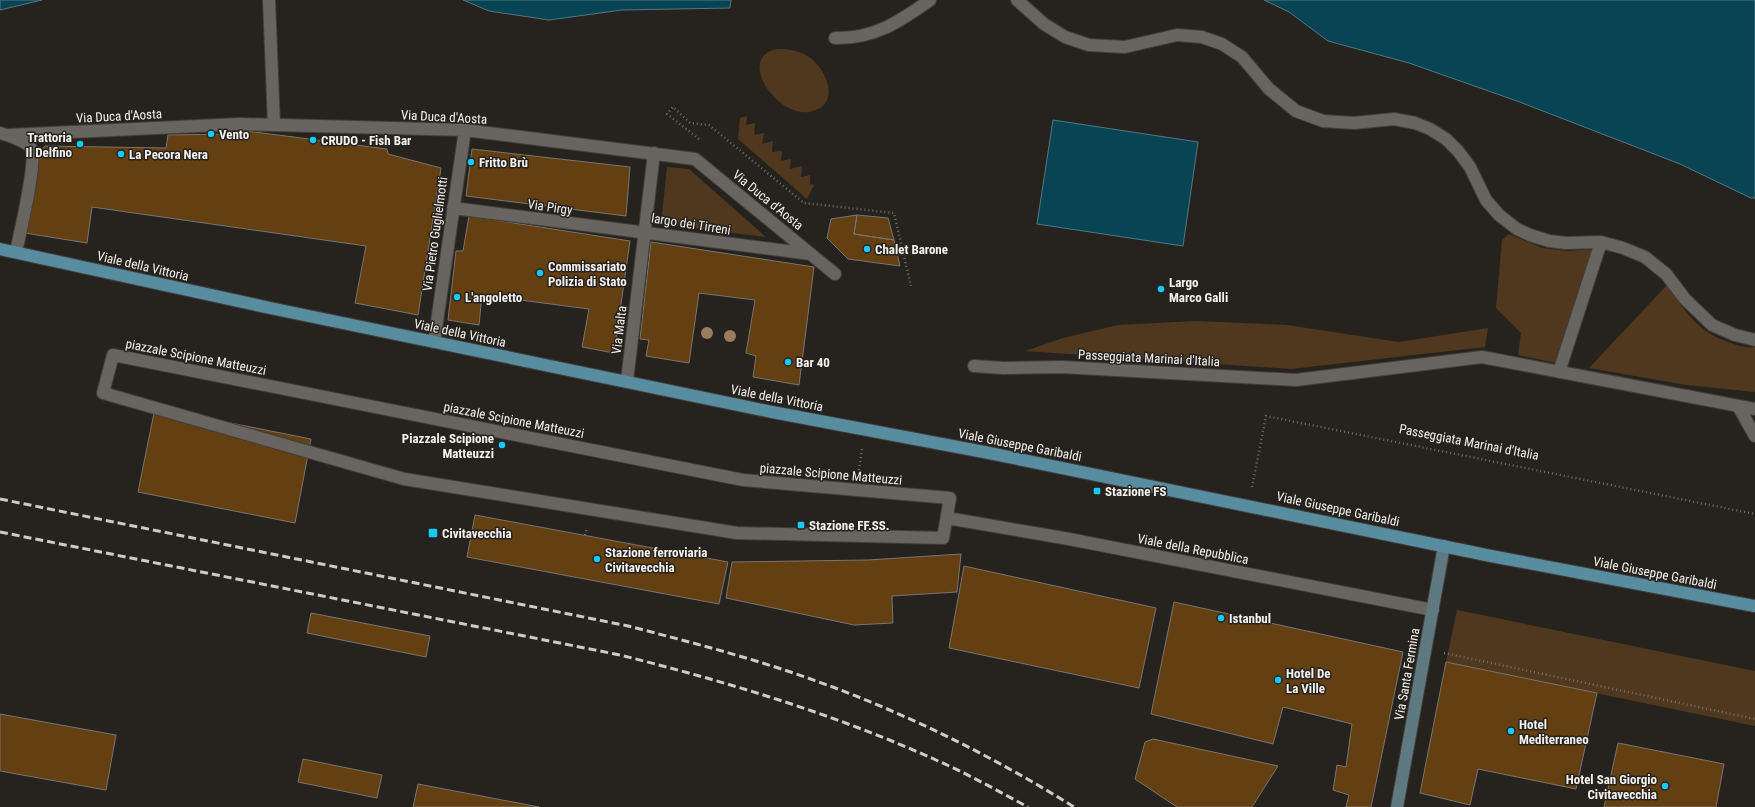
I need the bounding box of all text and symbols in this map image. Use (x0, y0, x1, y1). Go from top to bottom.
street label: Via Duca d'Aosta (76, 106, 162, 126)
street label: Via Duca d'Aosta (401, 107, 487, 127)
place label: Vento (219, 127, 250, 142)
marker: Vento (206, 129, 216, 139)
place label: Trattoria Il Delfino (25, 130, 73, 160)
place label: CRUDO - Fish Bar (321, 133, 412, 148)
marker: CRUDO - Fish Bar (308, 135, 318, 145)
marker: Trattoria Il Delfino (75, 139, 85, 149)
place label: La Pecora Nera (129, 147, 208, 162)
marker: La Pecora Nera (116, 149, 126, 159)
place label: Fritto Brù (479, 155, 528, 170)
marker: Fritto Brù (466, 157, 476, 167)
street label: Via Duca d'Aosta (730, 167, 806, 233)
street label: Via Pietro Guglielmotti (420, 176, 450, 292)
street label: Via Pirgy (527, 196, 574, 218)
street label: largo dei Tirreni (650, 210, 732, 238)
place label: Chalet Barone (875, 242, 948, 257)
marker: Chalet Barone (862, 244, 872, 254)
street label: Viale della Vittoria (96, 248, 190, 284)
place label: Commissariato Polizia di Stato (548, 259, 627, 289)
marker: Commissariato Polizia di Stato (535, 268, 545, 278)
place label: Largo Marco Galli (1169, 275, 1228, 305)
marker: Largo Marco Galli (1156, 284, 1166, 294)
place label: L'angoletto (465, 290, 523, 305)
marker: L'angoletto (452, 292, 462, 302)
street label: Via Malta (609, 305, 629, 355)
street label: Viale della Vittoria (413, 316, 507, 350)
street label: piazzale Scipione Matteuzzi (124, 336, 268, 378)
street label: Passeggiata Marinai d'Italia (1078, 347, 1220, 369)
place label: Bar 40 (796, 355, 830, 370)
marker: Bar 40 (783, 357, 793, 367)
street label: Viale della Vittoria (730, 382, 824, 414)
street label: piazzale Scipione Matteuzzi (442, 399, 586, 441)
street label: Passeggiata Marinai d'Italia (1398, 421, 1540, 463)
street label: Viale Giuseppe Garibaldi (957, 426, 1083, 464)
place label: Piazzale Scipione Matteuzzi (402, 431, 494, 461)
marker: Piazzale Scipione Matteuzzi (497, 440, 507, 450)
street label: piazzale Scipione Matteuzzi (759, 460, 903, 488)
place label: Stazione FS (1105, 484, 1167, 499)
marker: Stazione FS (1092, 486, 1102, 496)
street label: Viale Giuseppe Garibaldi (1275, 489, 1401, 529)
place label: Stazione FF.SS. (809, 518, 890, 533)
marker: Stazione FF.SS. (796, 520, 806, 530)
place label: Civitavecchia (442, 526, 512, 541)
marker: Civitavecchia (427, 527, 439, 539)
street label: Viale della Repubblica (1136, 531, 1250, 567)
place label: Stazione ferroviaria Civitavecchia (605, 545, 707, 575)
marker: Stazione ferroviaria Civitavecchia (592, 554, 602, 564)
street label: Viale Giuseppe Garibaldi (1592, 554, 1718, 592)
place label: Istanbul (1229, 611, 1271, 626)
marker: Istanbul (1216, 613, 1226, 623)
street label: Via Santa Fermina (1392, 627, 1422, 721)
place label: Hotel De La Ville (1286, 666, 1331, 696)
marker: Hotel De La Ville (1273, 675, 1283, 685)
place label: Hotel Mediterraneo (1519, 717, 1589, 747)
marker: Hotel Mediterraneo (1506, 726, 1516, 736)
place label: Hotel San Giorgio Civitavecchia (1566, 772, 1658, 802)
marker: Hotel San Giorgio Civitavecchia (1660, 781, 1670, 791)

